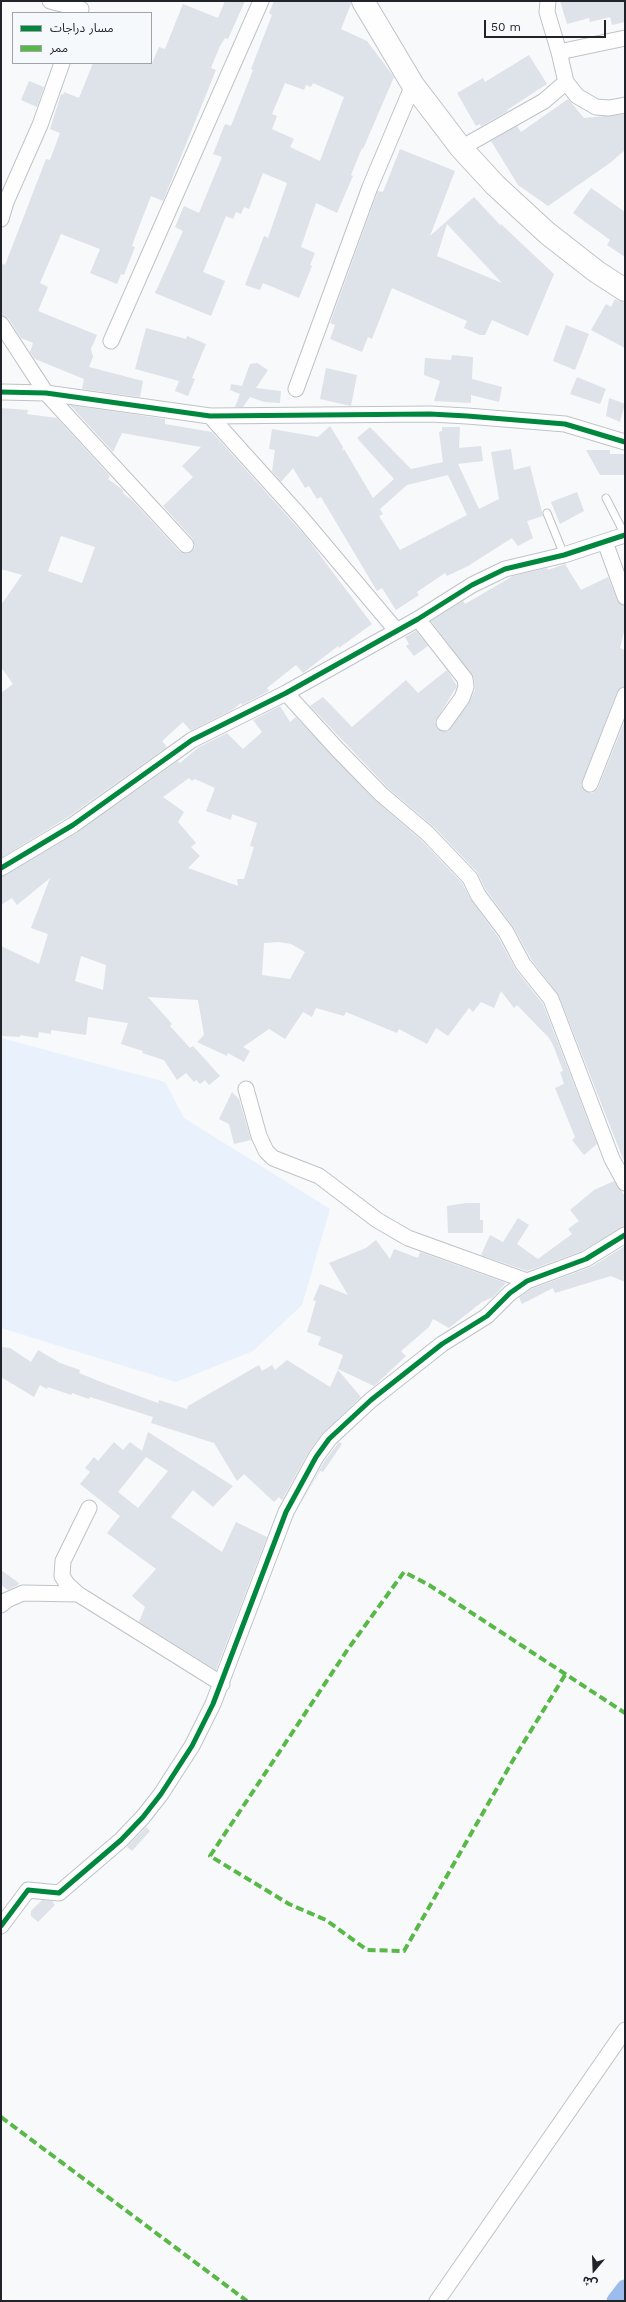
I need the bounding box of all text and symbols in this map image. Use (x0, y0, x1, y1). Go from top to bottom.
legend (12, 12, 152, 64)
scale bar (486, 12, 608, 38)
text: 50 m (491, 20, 521, 34)
text: مسار دراجات (50, 21, 114, 35)
text: ممر (50, 41, 68, 55)
north arrow (574, 2250, 614, 2290)
text: ش (581, 2273, 599, 2290)

